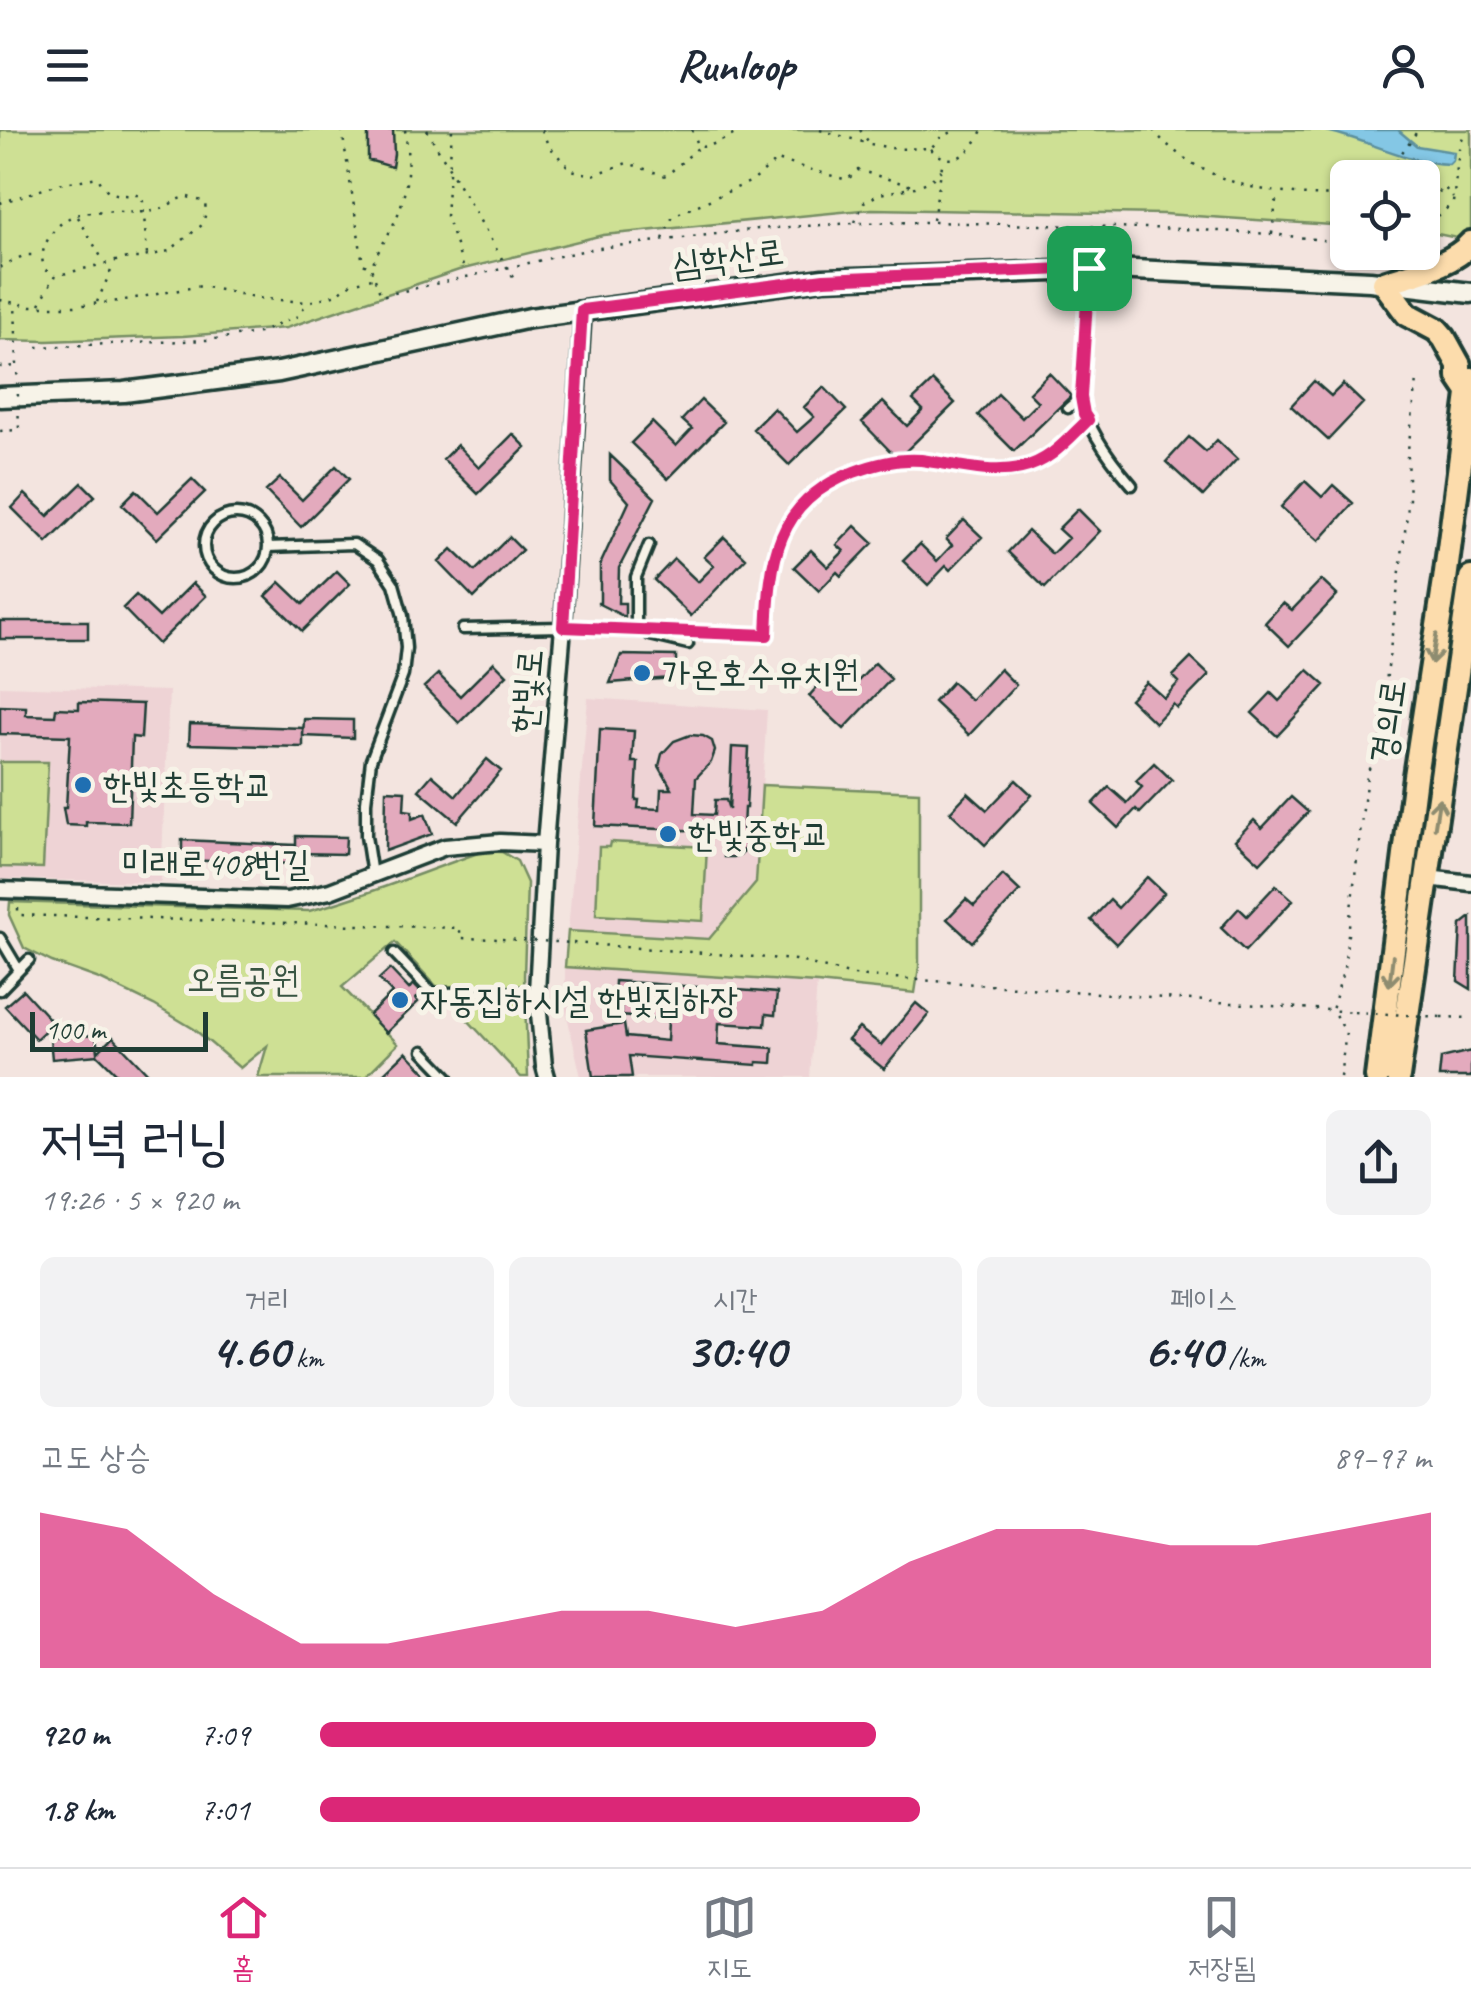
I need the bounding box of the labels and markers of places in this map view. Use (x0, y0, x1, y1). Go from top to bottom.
pin (1047, 226, 1132, 311)
place label: 가온호수유치원 (662, 651, 859, 696)
marker: 가온호수유치원 (631, 662, 653, 684)
place label: 한빛초등학교 (103, 763, 272, 808)
marker: 한빛초등학교 (72, 774, 94, 796)
place label: 한빛중학교 (688, 812, 829, 857)
marker: 한빛중학교 (657, 823, 679, 845)
place label: 자동집하시설 한빛집하장 (420, 978, 738, 1023)
marker: 자동집하시설 한빛집하장 (389, 989, 411, 1011)

